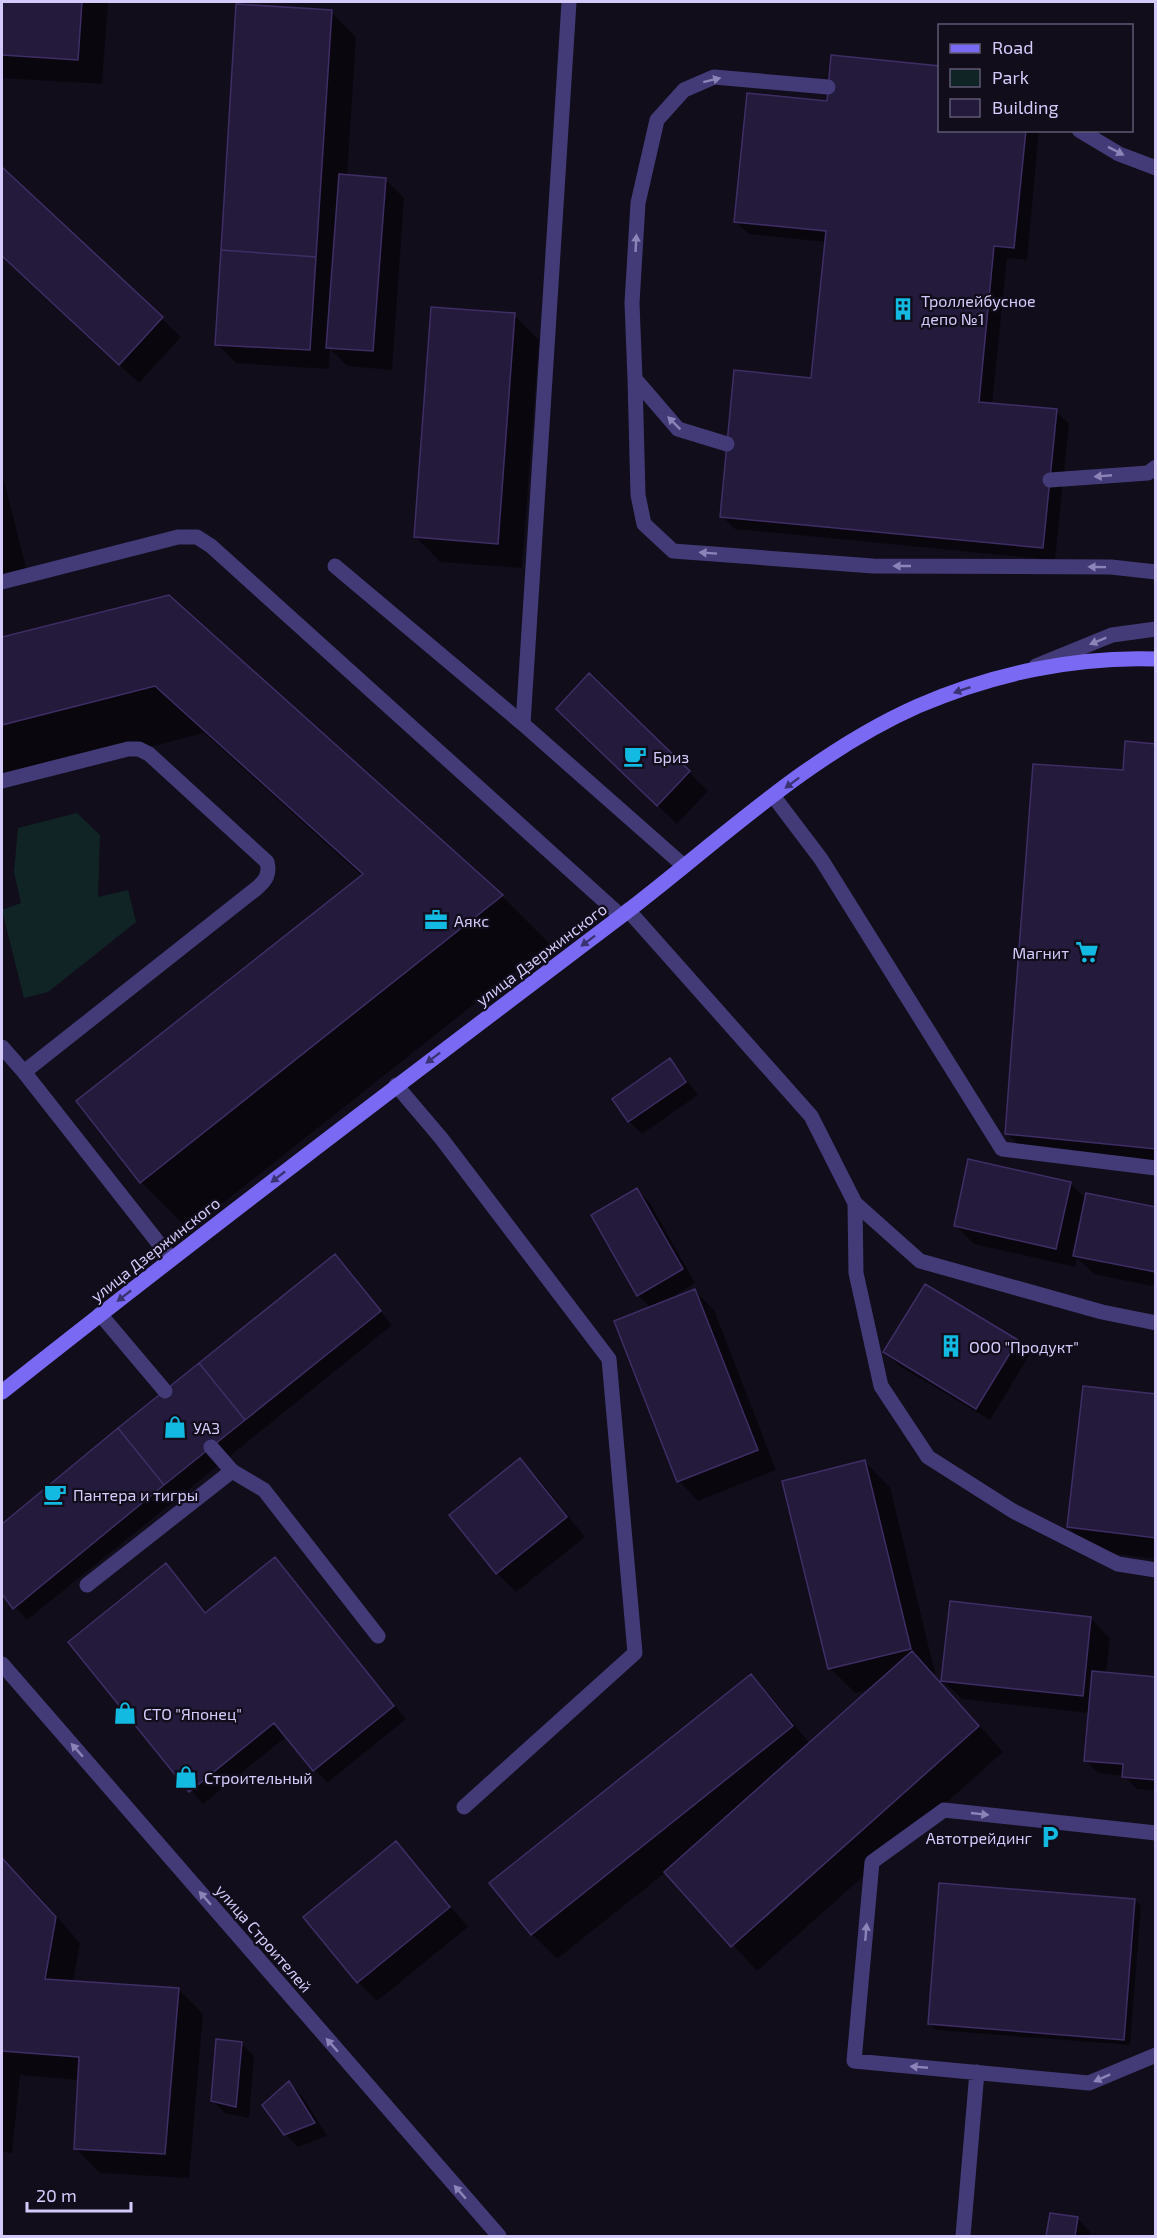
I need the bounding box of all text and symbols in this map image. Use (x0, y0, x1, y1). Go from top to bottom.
legend (938, 24, 1133, 132)
text: Road (992, 36, 1033, 58)
text: Park (992, 66, 1029, 88)
one-way arrow (703, 74, 721, 84)
text: Building (992, 96, 1059, 118)
one-way arrow (1108, 147, 1125, 156)
one-way arrow (631, 233, 640, 252)
place label: Троллейбусное депо №1 (921, 291, 1036, 328)
building icon: Троллейбусное депо №1 (890, 296, 916, 322)
one-way arrow (666, 416, 681, 430)
one-way arrow (1094, 471, 1113, 481)
one-way arrow (698, 548, 717, 558)
one-way arrow (893, 561, 912, 571)
one-way arrow (1088, 562, 1107, 572)
one-way arrow (1089, 636, 1107, 646)
one-way arrow (953, 685, 971, 695)
cafe icon: Бриз (622, 743, 648, 769)
place label: Бриз (653, 747, 689, 766)
one-way arrow (784, 777, 800, 789)
street label: улица Дзержинского (472, 899, 611, 1010)
office icon: Аякс (423, 907, 449, 933)
place label: Аякс (454, 911, 489, 930)
one-way arrow (581, 934, 596, 946)
supermarket icon: Магнит (1074, 939, 1100, 965)
place label: Магнит (1012, 943, 1069, 962)
one-way arrow (425, 1051, 440, 1063)
one-way arrow (270, 1170, 286, 1183)
street label: улица Дзержинского (87, 1193, 224, 1306)
one-way arrow (116, 1289, 131, 1301)
building icon: ООО "Продукт" (938, 1333, 964, 1359)
place label: ООО "Продукт" (969, 1337, 1079, 1357)
shop icon: УАЗ (162, 1414, 188, 1440)
place label: УАЗ (193, 1418, 220, 1437)
cafe icon: Пантера и тигры (42, 1481, 68, 1507)
place label: Пантера и тигры (73, 1485, 198, 1504)
shop icon: СТО "Японец" (112, 1700, 138, 1726)
place label: СТО "Японец" (143, 1704, 242, 1723)
one-way arrow (71, 1743, 84, 1758)
shop icon: Строительный (173, 1764, 199, 1790)
place label: Строительный (204, 1768, 313, 1787)
one-way arrow (970, 1809, 989, 1819)
parking icon: Автотрейдинг (1037, 1824, 1063, 1850)
place label: Автотрейдинг (926, 1828, 1033, 1847)
street label: улица Строителей (211, 1880, 316, 1996)
one-way arrow (199, 1891, 212, 1906)
one-way arrow (861, 1922, 871, 1941)
one-way arrow (326, 2037, 339, 2053)
one-way arrow (910, 2062, 929, 2072)
one-way arrow (1092, 2073, 1110, 2083)
scale bar (27, 2175, 130, 2213)
text: 20 m (36, 2184, 77, 2206)
one-way arrow (454, 2185, 467, 2200)

